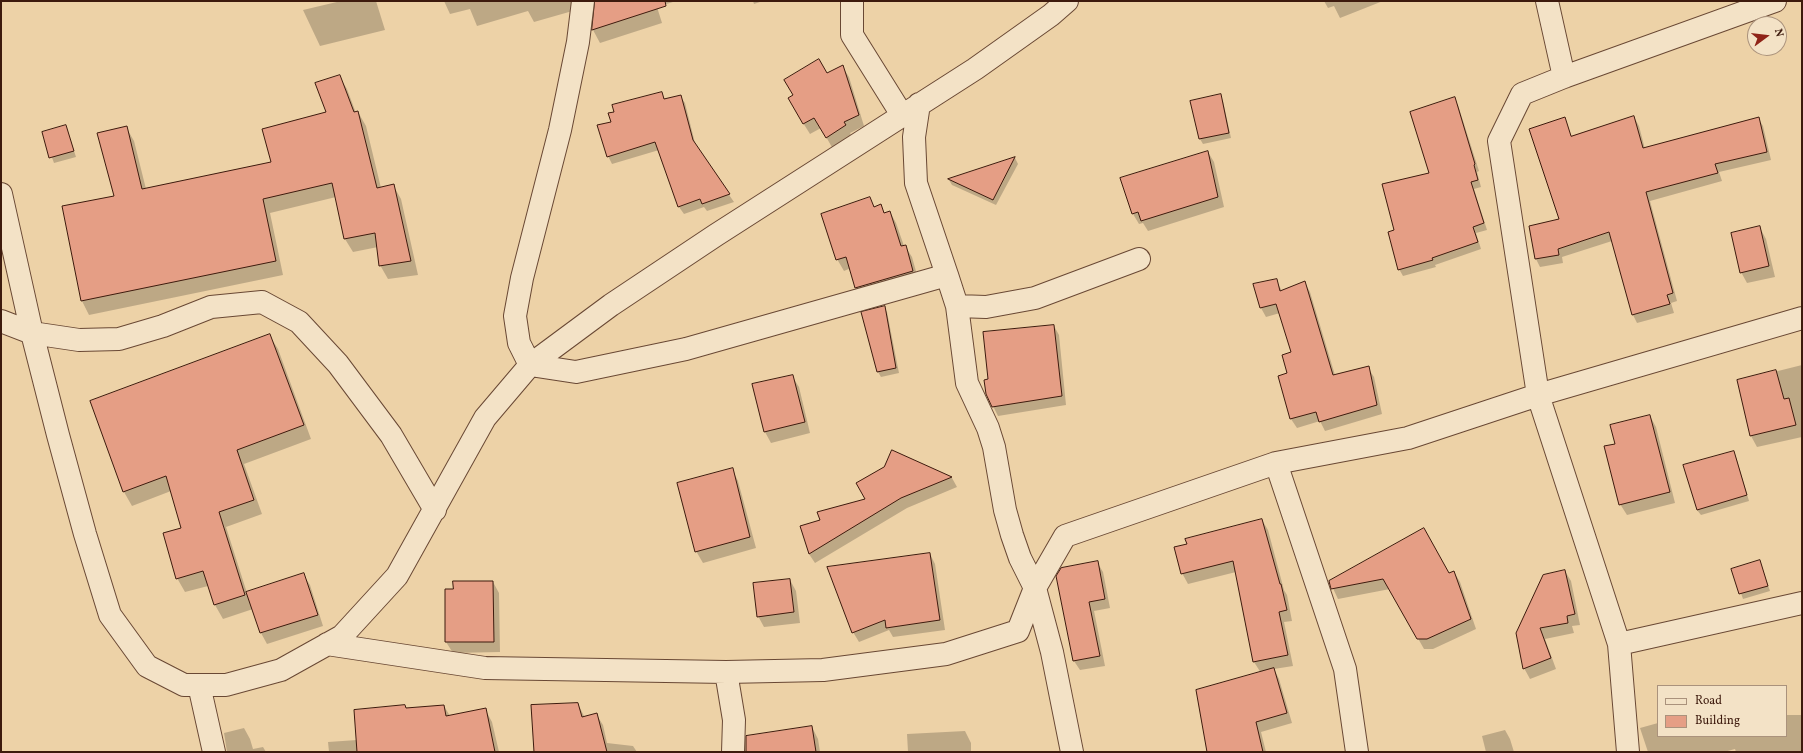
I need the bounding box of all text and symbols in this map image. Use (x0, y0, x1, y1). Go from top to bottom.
north arrow (1747, 16, 1787, 56)
text: N (1770, 27, 1786, 39)
legend (1657, 685, 1787, 737)
text: Road (1695, 693, 1722, 709)
text: Building (1695, 713, 1740, 729)

